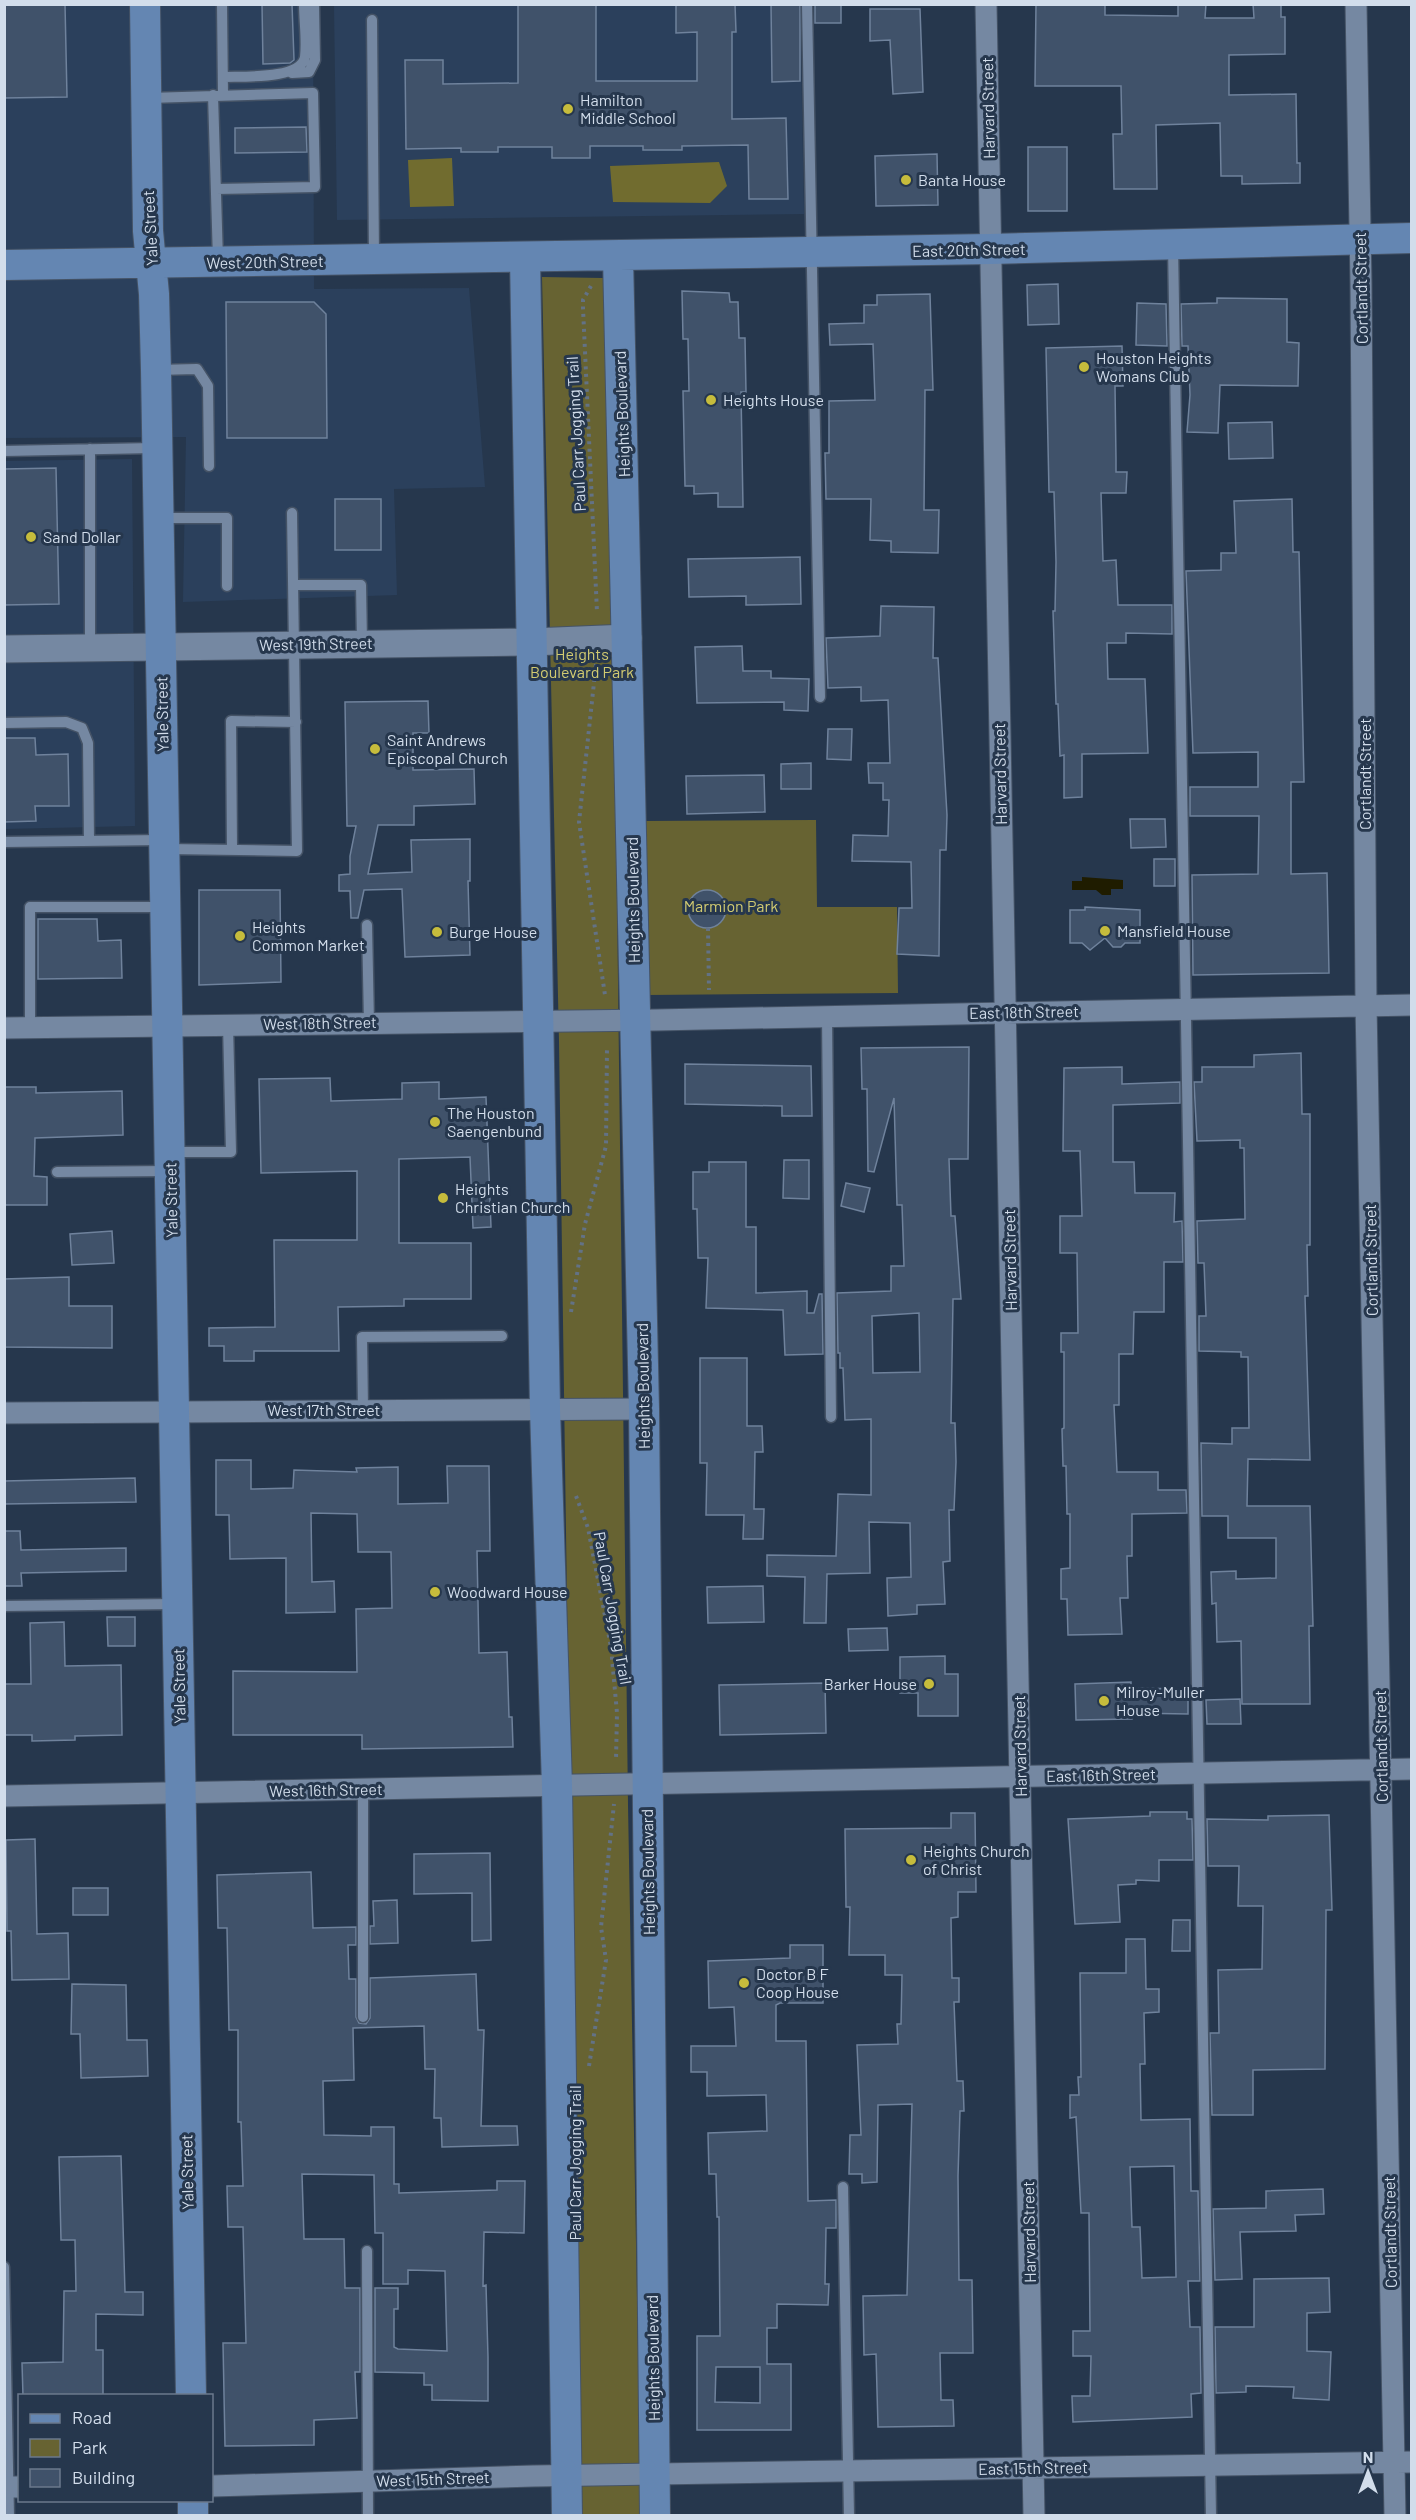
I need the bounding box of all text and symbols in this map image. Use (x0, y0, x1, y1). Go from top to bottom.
street label: Harvard Street (977, 57, 998, 159)
place label: Hamilton Middle School (580, 90, 676, 127)
marker: Hamilton Middle School (561, 102, 575, 116)
place label: Banta House (918, 170, 1006, 189)
marker: Banta House (899, 173, 913, 187)
street label: Yale Street (138, 190, 161, 266)
street label: Cortlandt Street (1350, 232, 1371, 344)
street label: East 20th Street (912, 239, 1026, 260)
street label: West 20th Street (206, 251, 324, 272)
place label: Houston Heights Womans Club (1096, 348, 1211, 385)
street label: Heights Boulevard (610, 351, 633, 478)
street label: Paul Carr Jogging Trail (562, 356, 589, 512)
marker: Houston Heights Womans Club (1077, 360, 1091, 374)
place label: Heights House (723, 390, 824, 409)
marker: Heights House (704, 393, 718, 407)
place label: Sand Dollar (43, 527, 121, 546)
marker: Sand Dollar (24, 530, 38, 544)
street label: West 19th Street (259, 633, 373, 654)
park label: Heights Boulevard Park (530, 644, 634, 681)
street label: Yale Street (151, 676, 172, 752)
street label: Cortlandt Street (1355, 718, 1374, 830)
street label: Harvard Street (989, 723, 1010, 825)
place label: Saint Andrews Episcopal Church (387, 730, 508, 767)
marker: Saint Andrews Episcopal Church (368, 742, 382, 756)
street label: Heights Boulevard (622, 837, 643, 963)
park label: Marmion Park (684, 896, 778, 915)
place label: Heights Common Market (252, 917, 365, 954)
place label: Mansfield House (1117, 921, 1231, 940)
place label: Burge House (449, 922, 537, 941)
marker: Mansfield House (1098, 924, 1112, 938)
marker: Burge House (430, 925, 444, 939)
marker: Heights Common Market (233, 929, 247, 943)
street label: East 18th Street (969, 1001, 1079, 1022)
street label: West 18th Street (263, 1012, 377, 1033)
place label: The Houston Saengenbund (447, 1103, 542, 1140)
marker: The Houston Saengenbund (428, 1115, 442, 1129)
street label: Yale Street (160, 1162, 181, 1238)
place label: Heights Christian Church (455, 1179, 570, 1216)
marker: Heights Christian Church (436, 1191, 450, 1205)
street label: Cortlandt Street (1360, 1204, 1381, 1316)
street label: Harvard Street (999, 1209, 1020, 1311)
street label: Heights Boulevard (632, 1323, 653, 1449)
street label: West 17th Street (268, 1400, 380, 1419)
street label: Paul Carr Jogging Trail (591, 1530, 636, 1686)
place label: Woodward House (447, 1582, 568, 1601)
marker: Woodward House (428, 1585, 442, 1599)
street label: Yale Street (168, 1648, 189, 1724)
place label: Barker House (824, 1674, 917, 1693)
marker: Barker House (922, 1677, 936, 1691)
place label: Milroy-Muller House (1116, 1682, 1205, 1719)
street label: Cortlandt Street (1370, 1690, 1391, 1802)
marker: Milroy-Muller House (1097, 1694, 1111, 1708)
street label: Harvard Street (1009, 1695, 1030, 1797)
street label: East 16th Street (1046, 1764, 1156, 1785)
street label: West 16th Street (269, 1779, 383, 1800)
street label: Heights Boulevard (637, 1809, 658, 1935)
place label: Heights Church of Christ (923, 1841, 1030, 1878)
marker: Heights Church of Christ (904, 1853, 918, 1867)
place label: Doctor B F Coop House (756, 1964, 839, 2001)
marker: Doctor B F Coop House (737, 1976, 751, 1990)
street label: Paul Carr Jogging Trail (565, 2085, 584, 2241)
street label: Yale Street (176, 2134, 197, 2210)
street label: Cortlandt Street (1379, 2176, 1400, 2288)
street label: Harvard Street (1018, 2181, 1039, 2283)
street label: Heights Boulevard (642, 2295, 663, 2421)
legend (18, 2394, 213, 2502)
text: Road (72, 2406, 112, 2428)
text: Park (72, 2436, 107, 2458)
north arrow (1338, 2442, 1398, 2502)
text: N (1363, 2447, 1373, 2466)
street label: East 15th Street (978, 2457, 1088, 2478)
text: Building (72, 2466, 135, 2488)
street label: West 15th Street (376, 2467, 490, 2490)

